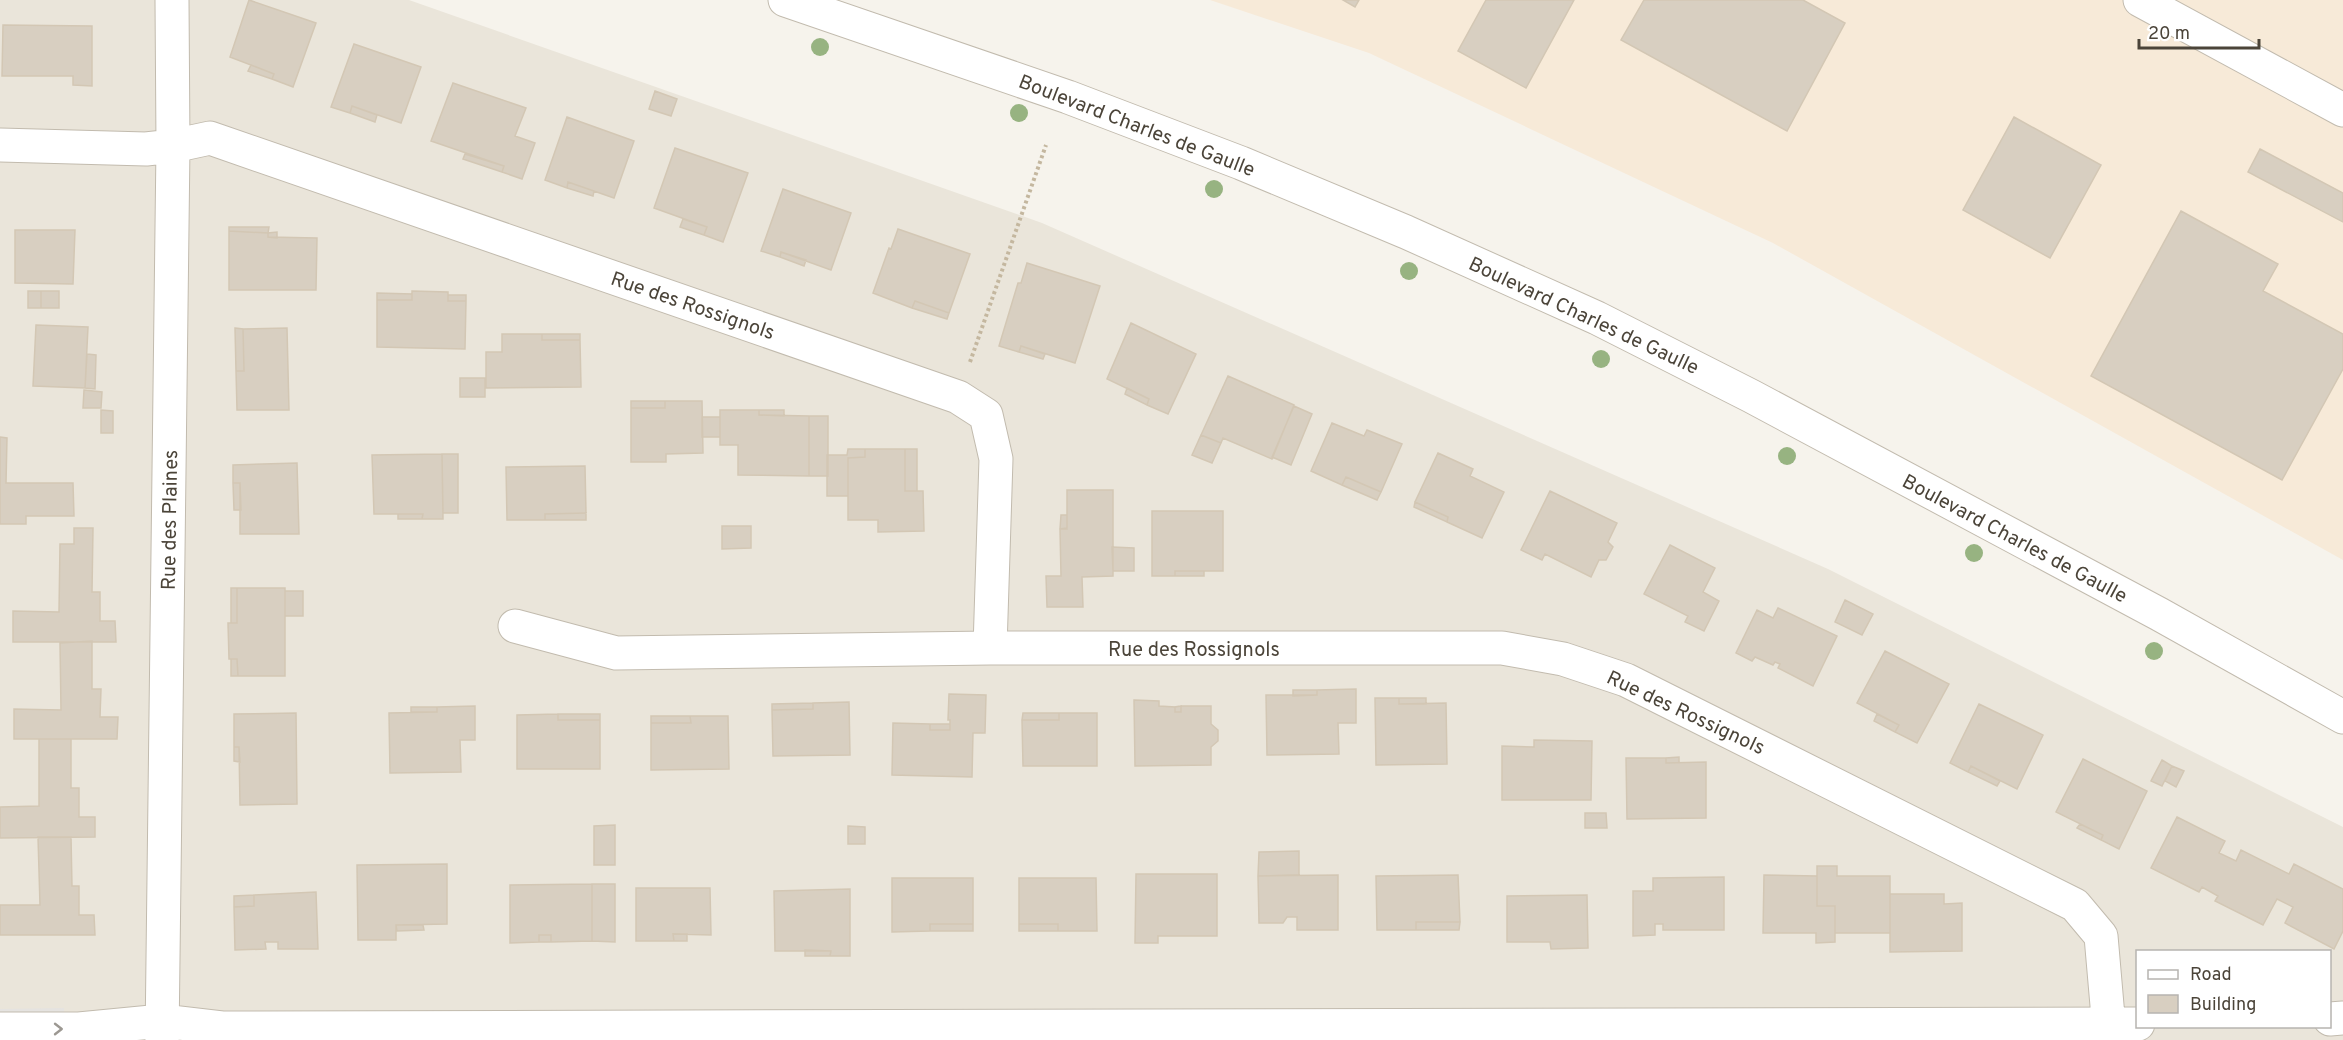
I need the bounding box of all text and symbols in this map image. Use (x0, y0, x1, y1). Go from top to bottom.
scale bar (2139, 12, 2259, 50)
text: 20 m (2148, 23, 2190, 46)
street label: Boulevard Charles de Gaulle (1014, 70, 1258, 184)
street label: Boulevard Charles de Gaulle (1464, 252, 1703, 382)
street label: Rue des Rossignols (607, 267, 778, 347)
street label: Rue des Plaines (157, 450, 185, 590)
street label: Boulevard Charles de Gaulle (1897, 469, 2131, 610)
street label: Rue des Rossignols (1108, 638, 1280, 664)
street label: Rue des Rossignols (1602, 666, 1769, 762)
legend (2136, 950, 2331, 1028)
text: Road (2190, 964, 2232, 987)
text: Building (2190, 994, 2256, 1017)
one-way arrow (54, 1023, 63, 1035)

